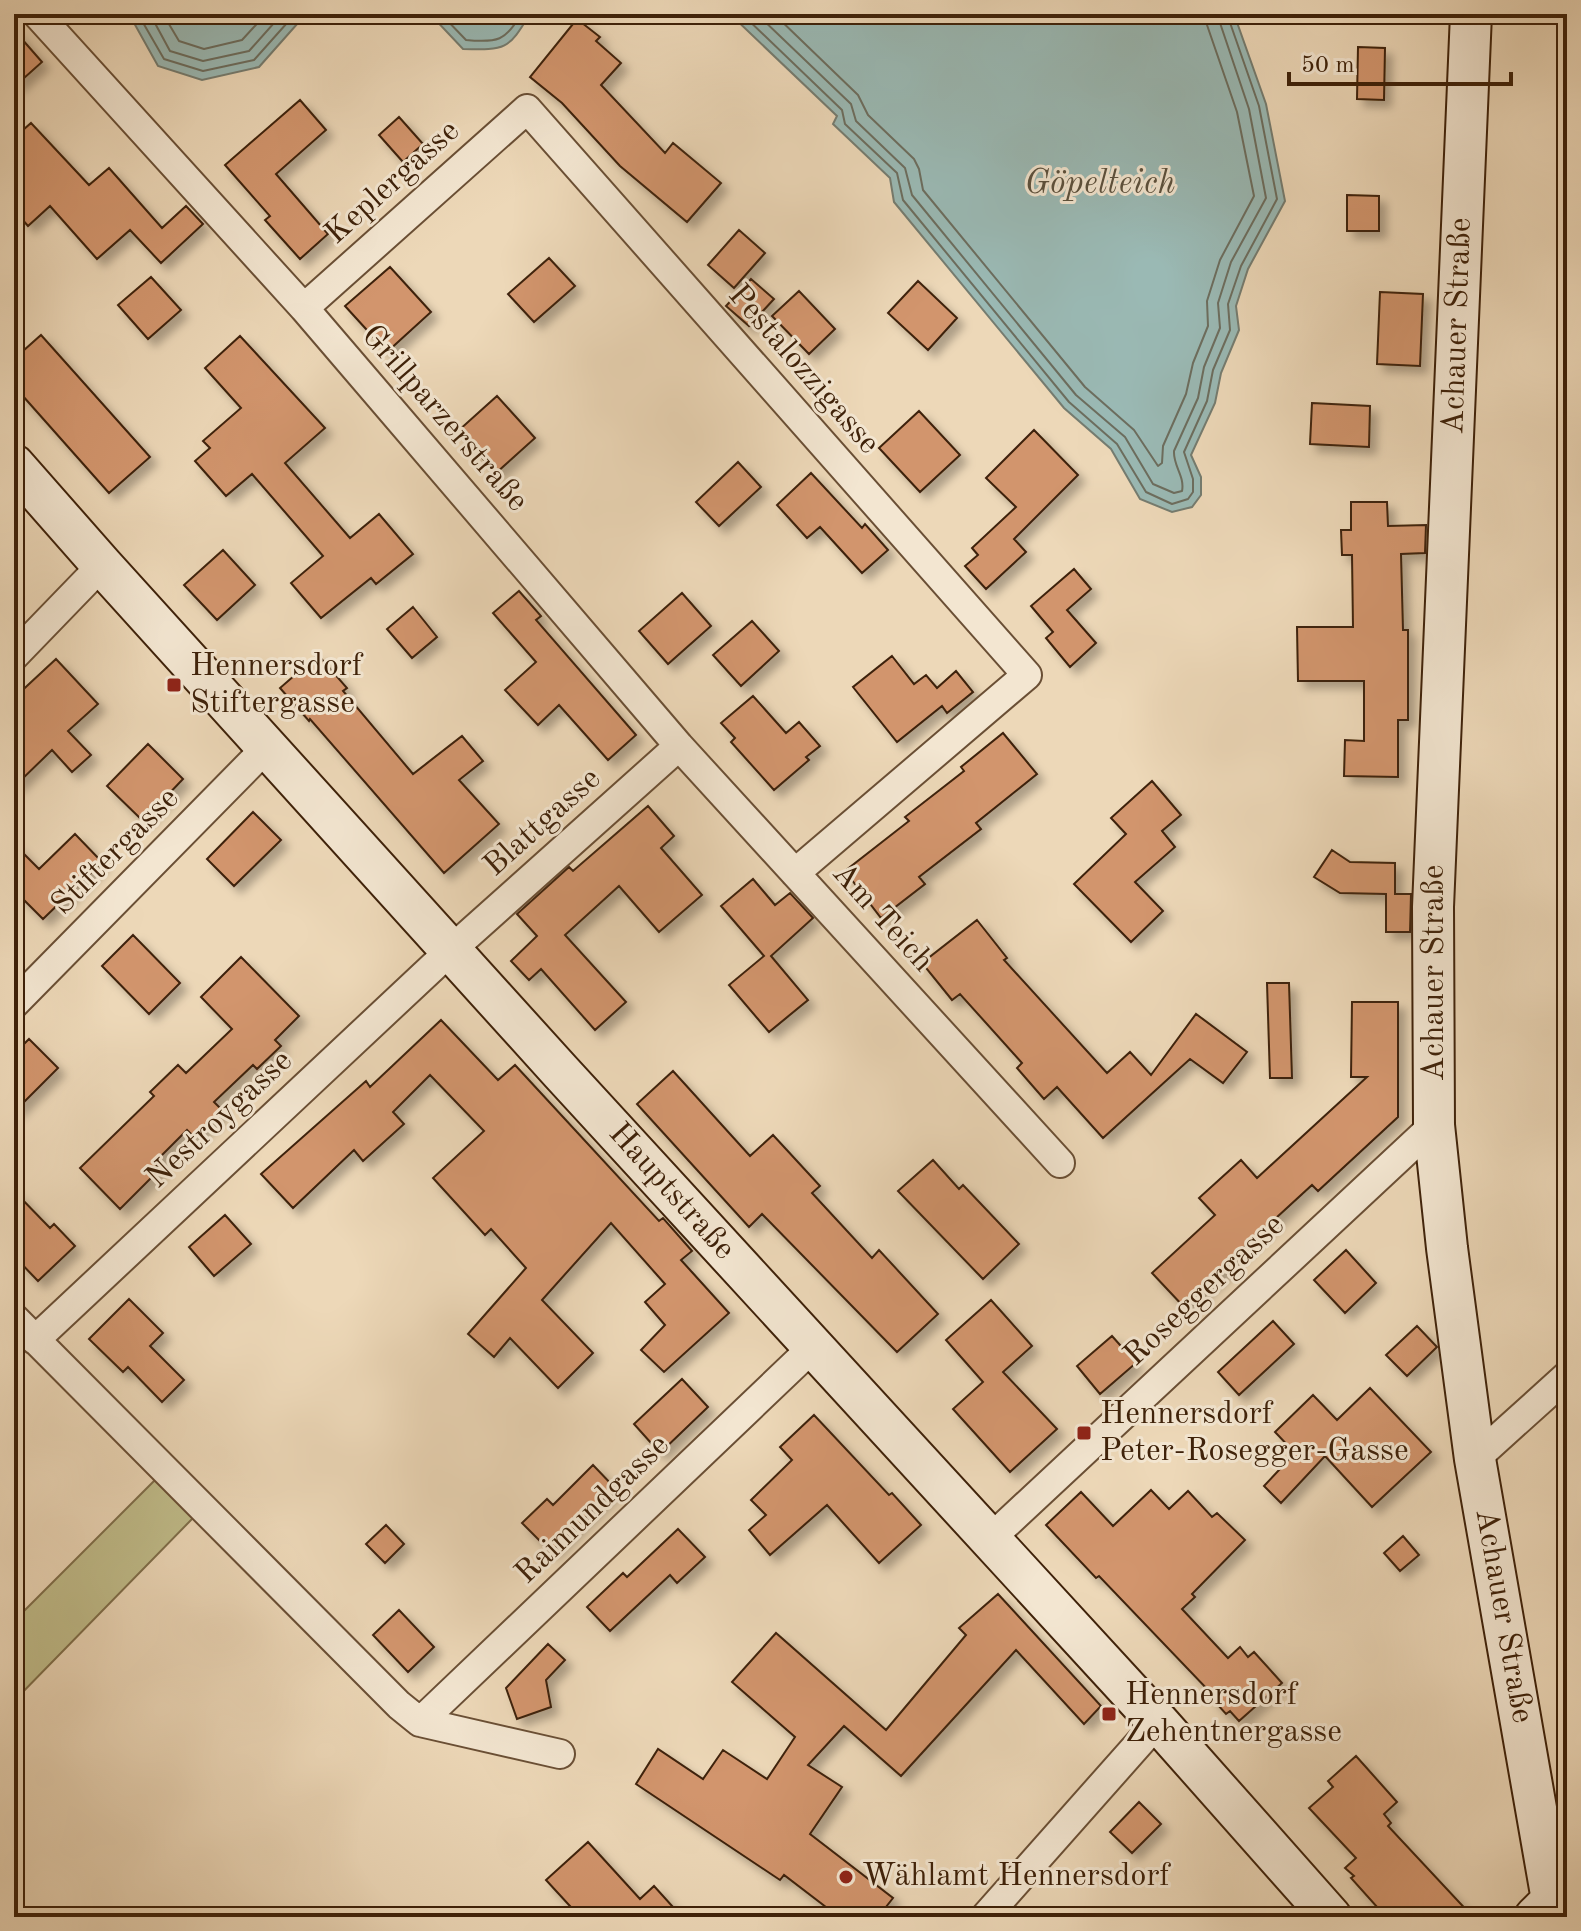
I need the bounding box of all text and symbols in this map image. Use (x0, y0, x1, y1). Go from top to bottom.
scale bar (1289, 36, 1511, 86)
text: 50 m (1301, 54, 1355, 78)
street label: Keplergasse (320, 115, 466, 251)
water label: Göpelteich (1024, 167, 1176, 201)
street label: Achauer Straße (1438, 217, 1478, 435)
street label: Pestalozzigasse (721, 279, 885, 461)
street label: Grillparzerstraße (355, 320, 533, 518)
place label: Hennersdorf Stiftergasse (190, 651, 364, 720)
marker: Hennersdorf Stiftergasse (165, 676, 183, 694)
street label: Blattgasse (479, 763, 607, 883)
street label: Stiftergasse (46, 782, 186, 922)
street label: Am Teich (825, 857, 939, 979)
street label: Achauer Straße (1419, 864, 1451, 1082)
street label: Nestroygasse (141, 1045, 299, 1195)
street label: Hauptstraße (602, 1118, 740, 1266)
street label: Roseggergasse (1119, 1209, 1291, 1373)
place label: Hennersdorf Peter-Rosegger-Gasse (1100, 1399, 1409, 1468)
marker: Hennersdorf Peter-Rosegger-Gasse (1075, 1424, 1093, 1442)
street label: Raimundgasse (510, 1429, 676, 1591)
street label: Achauer Straße (1468, 1506, 1538, 1726)
place label: Hennersdorf Zehentnergasse (1125, 1680, 1342, 1749)
marker: Hennersdorf Zehentnergasse (1100, 1705, 1118, 1723)
place label: Wählamt Hennersdorf (862, 1861, 1172, 1893)
marker: Wählamt Hennersdorf (837, 1868, 855, 1886)

